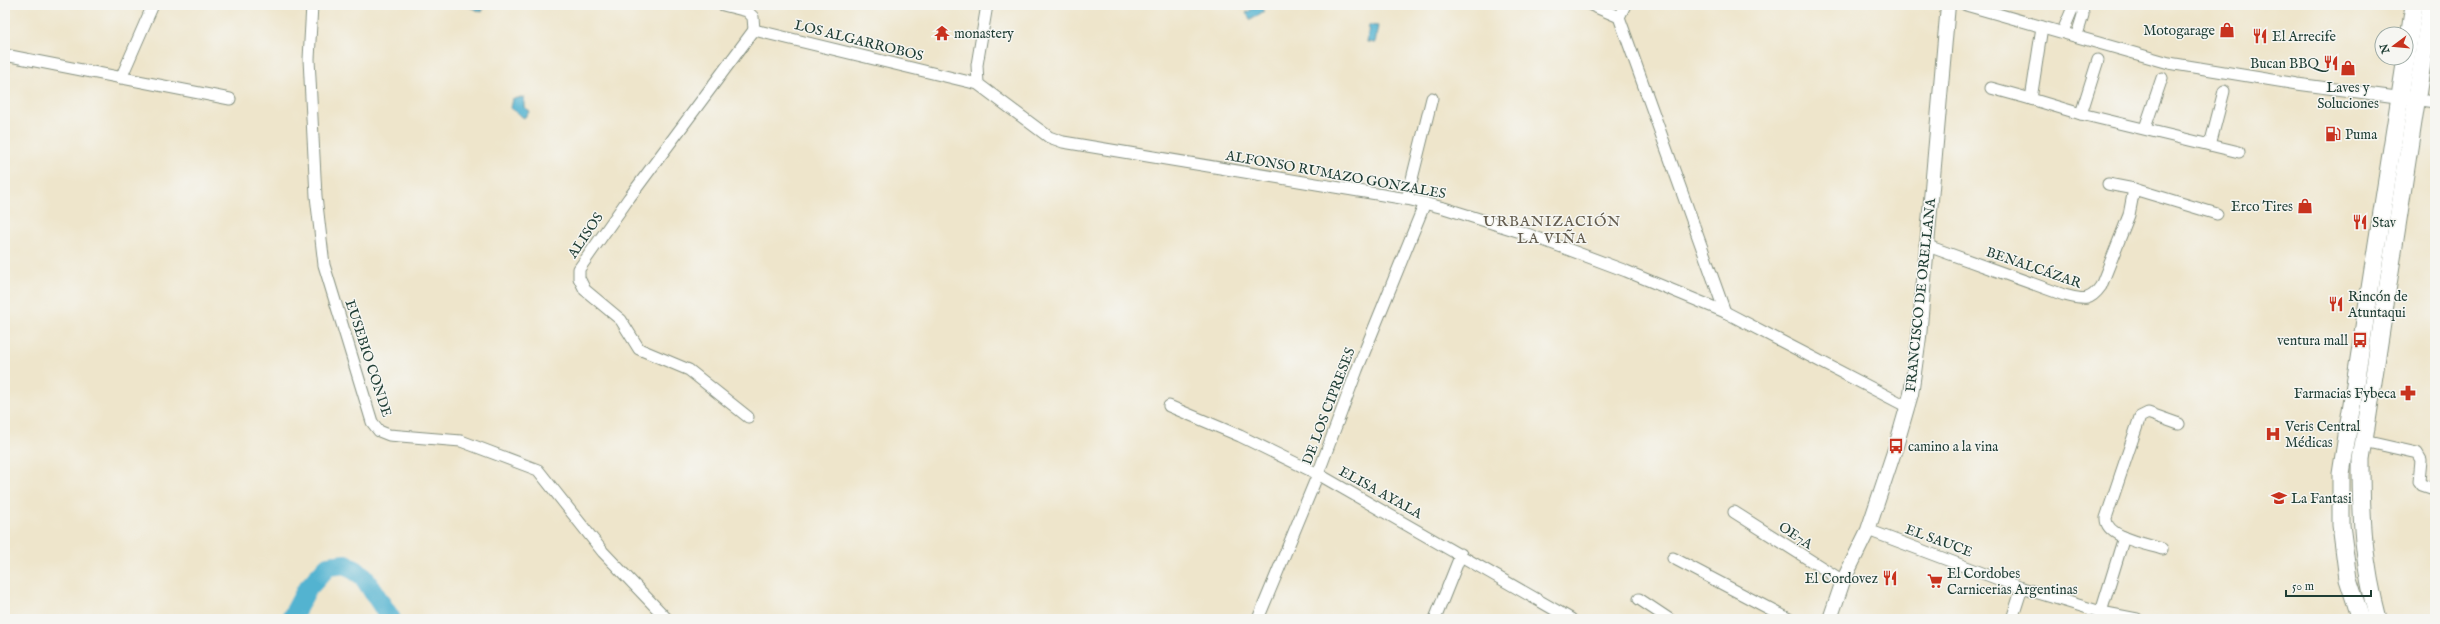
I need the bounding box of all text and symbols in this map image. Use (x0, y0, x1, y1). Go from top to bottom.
street label: LOS ALGARROBOS (792, 16, 925, 66)
shop icon: Motogarage (2218, 21, 2236, 39)
place label: Motogarage (2143, 22, 2216, 40)
temple icon: monastery (933, 24, 951, 42)
place label: monastery (954, 25, 1014, 43)
north arrow (2374, 26, 2414, 66)
restaurant icon: El Arrecife (2251, 27, 2269, 45)
place label: El Arrecife (2272, 28, 2337, 46)
text: N (2377, 42, 2394, 56)
restaurant icon: Bucan BBQ (2322, 54, 2340, 72)
place label: Bucan BBQ (2250, 55, 2330, 73)
shop icon: Laves y Soluciones (2339, 59, 2357, 77)
place label: Laves y Soluciones (2317, 79, 2379, 113)
fuel station icon: Puma (2324, 125, 2342, 143)
place label: Puma (2345, 126, 2378, 144)
street label: ALFONSO RUMAZO GONZALES (1223, 147, 1447, 203)
street label: FRANCISCO DE ORELLANA (1902, 197, 1940, 393)
shop icon: Erco Tires (2296, 197, 2314, 215)
place label: Erco Tires (2231, 198, 2293, 216)
street label: ALISOS (563, 209, 608, 263)
district label: URBANIZACIÓN LA VIÑA (1483, 212, 1621, 248)
restaurant icon: Stav (2351, 213, 2369, 231)
place label: Stav (2372, 214, 2397, 232)
street label: BENALCÁZAR (1984, 242, 2084, 293)
place label: Rincón de Atuntaqui (2347, 288, 2408, 322)
restaurant icon: Rincón de Atuntaqui (2327, 295, 2345, 313)
street label: EUSEBIO CONDE (341, 297, 396, 419)
bus stop icon: ventura mall (2351, 331, 2369, 349)
place label: ventura mall (2277, 332, 2348, 350)
street label: DE LOS CIPRESES (1298, 345, 1360, 468)
pharmacy icon: Farmacias Fybeca (2399, 384, 2417, 402)
place label: Farmacias Fybeca (2294, 385, 2397, 403)
place label: Veris Central Médicas (2284, 418, 2361, 452)
hospital icon: Veris Central Médicas (2264, 425, 2282, 443)
bus stop icon: camino a la vina (1887, 437, 1905, 455)
place label: camino a la vina (1908, 438, 1999, 456)
street label: ELISA AYALA (1336, 463, 1426, 523)
school or university icon: La Fantasi (2270, 489, 2288, 507)
place label: La Fantasi (2291, 490, 2352, 508)
street label: OE7A (1775, 518, 1816, 554)
street label: EL SAUCE (1903, 520, 1975, 562)
place label: El Cordobes Carnicerias Argentinas (1947, 565, 2078, 599)
restaurant icon: El Cordovez (1881, 569, 1899, 587)
place label: El Cordovez (1805, 570, 1879, 588)
supermarket icon: El Cordobes Carnicerias Argentinas (1926, 572, 1944, 590)
scale bar (2286, 572, 2371, 598)
text: 50 m (2292, 579, 2314, 594)

